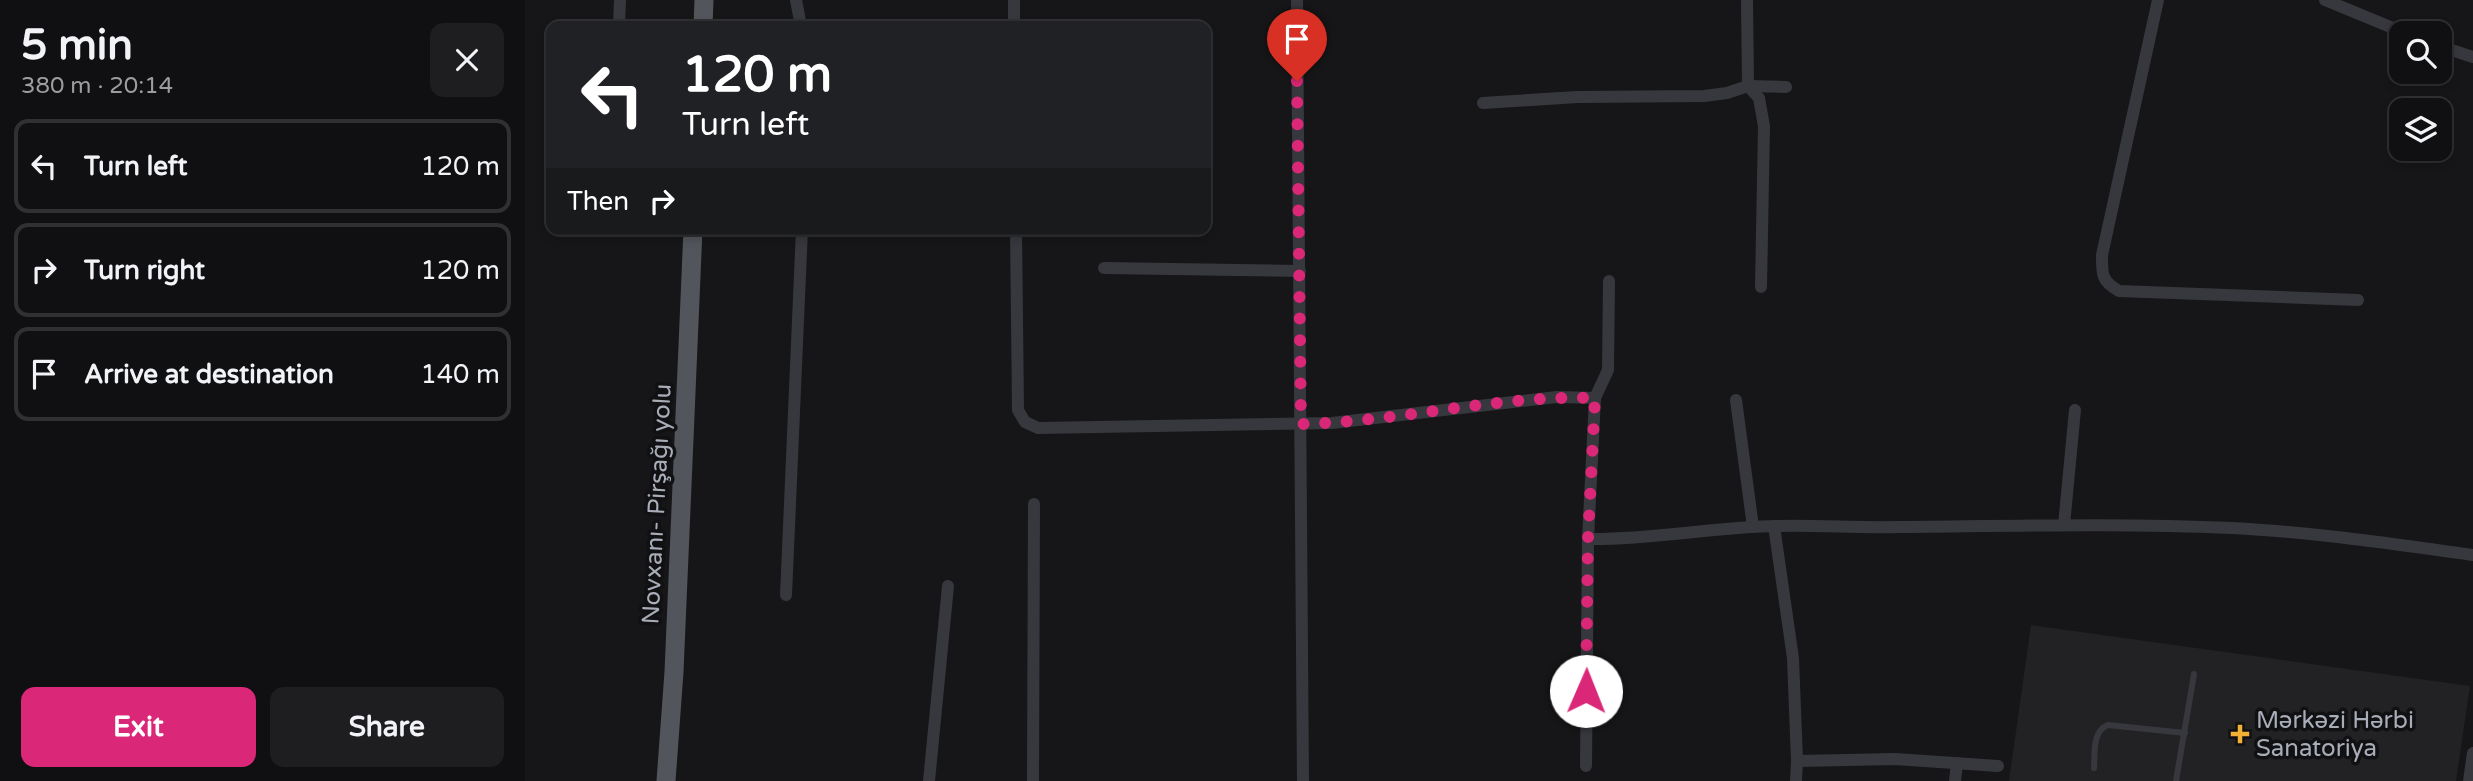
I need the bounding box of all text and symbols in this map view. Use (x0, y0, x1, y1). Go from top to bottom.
pin (1267, 9, 1327, 81)
text: 5 min (21, 20, 133, 71)
icon: arrive (1278, 20, 1316, 58)
map controls (2389, 21, 2452, 161)
button: search (2389, 21, 2452, 84)
button: close (430, 23, 504, 97)
text: 120 m (682, 46, 832, 105)
icon: left (567, 49, 658, 140)
text: 380 m · 20:14 (21, 72, 173, 100)
button: layers (2389, 98, 2452, 161)
text: Turn left (682, 106, 809, 144)
icon: left (25, 147, 63, 185)
text: Turn left (84, 151, 187, 182)
text: 120 m (420, 151, 500, 182)
icon: right (643, 182, 681, 220)
text: Then (567, 186, 629, 217)
icon: right (25, 251, 63, 289)
text: Turn right (84, 255, 205, 286)
text: 120 m (420, 255, 500, 286)
icon: arrive (25, 355, 63, 393)
text: Arrive at destination (84, 359, 334, 390)
text: 140 m (420, 359, 500, 390)
street label: Novxanı- Pirşağı yolu (636, 383, 678, 625)
position arrow (1549, 654, 1623, 728)
button: Exit (21, 687, 256, 767)
button: Share (270, 687, 504, 767)
place label: Mərkəzi Hərbi Sanatoriya (2256, 706, 2414, 763)
marker: Mərkəzi Hərbi Sanatoriya (2230, 724, 2250, 744)

